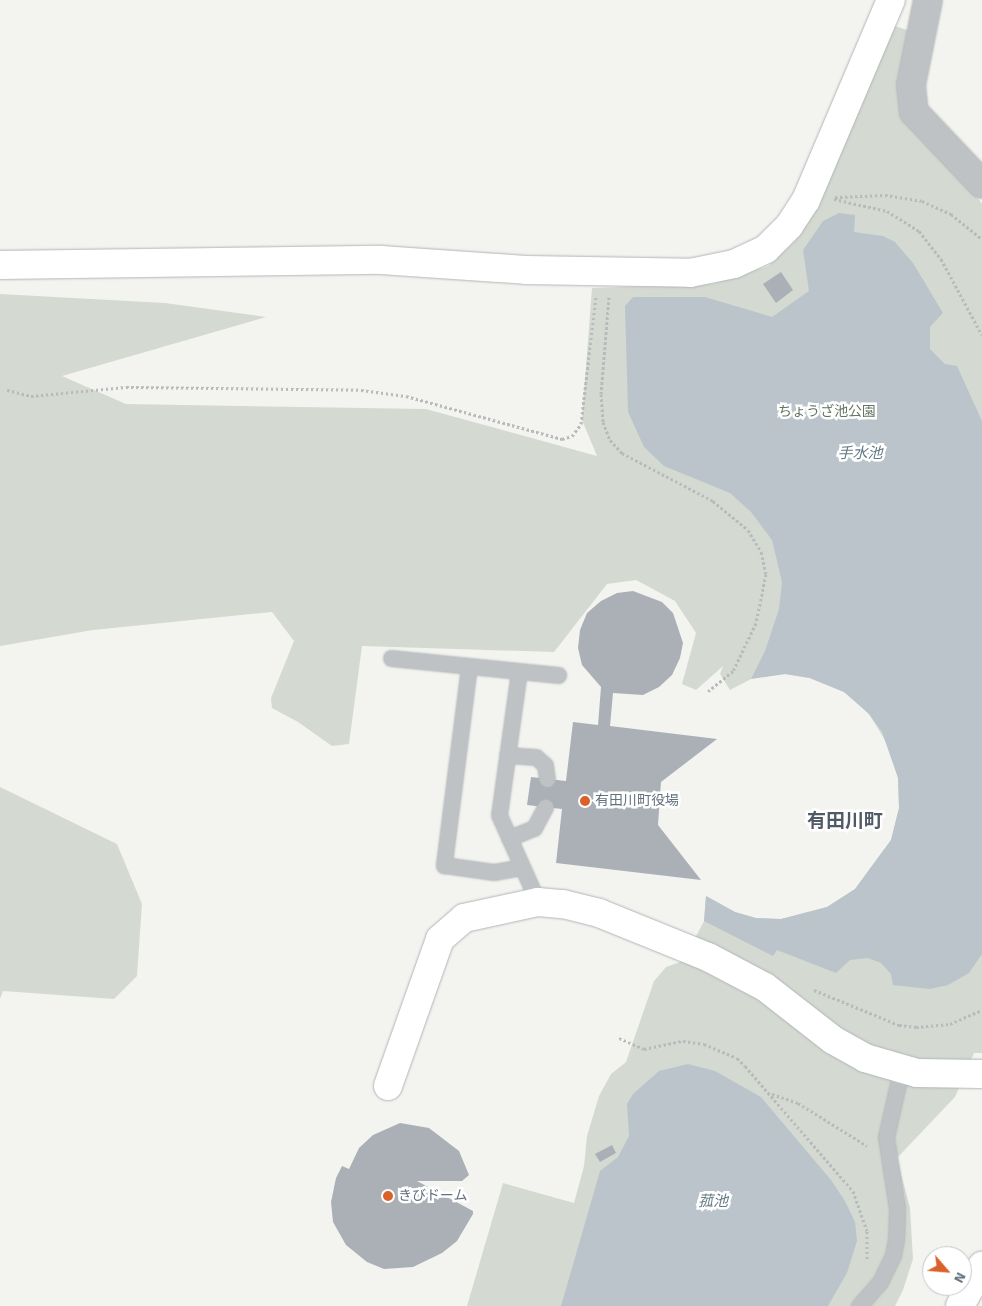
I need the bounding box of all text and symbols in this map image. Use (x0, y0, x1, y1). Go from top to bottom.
park label: ちょうざ池公園 (778, 404, 876, 420)
water label: 手水池 (838, 445, 882, 463)
place label: 有田川町役場 (595, 793, 679, 809)
marker: 有田川町役場 (579, 795, 591, 807)
district label: 有田川町 (807, 811, 883, 833)
place label: きびドーム (398, 1188, 468, 1204)
marker: きびドーム (382, 1190, 394, 1202)
water label: 菰池 (698, 1193, 728, 1211)
north arrow (922, 1246, 972, 1296)
text: N (950, 1269, 970, 1286)

